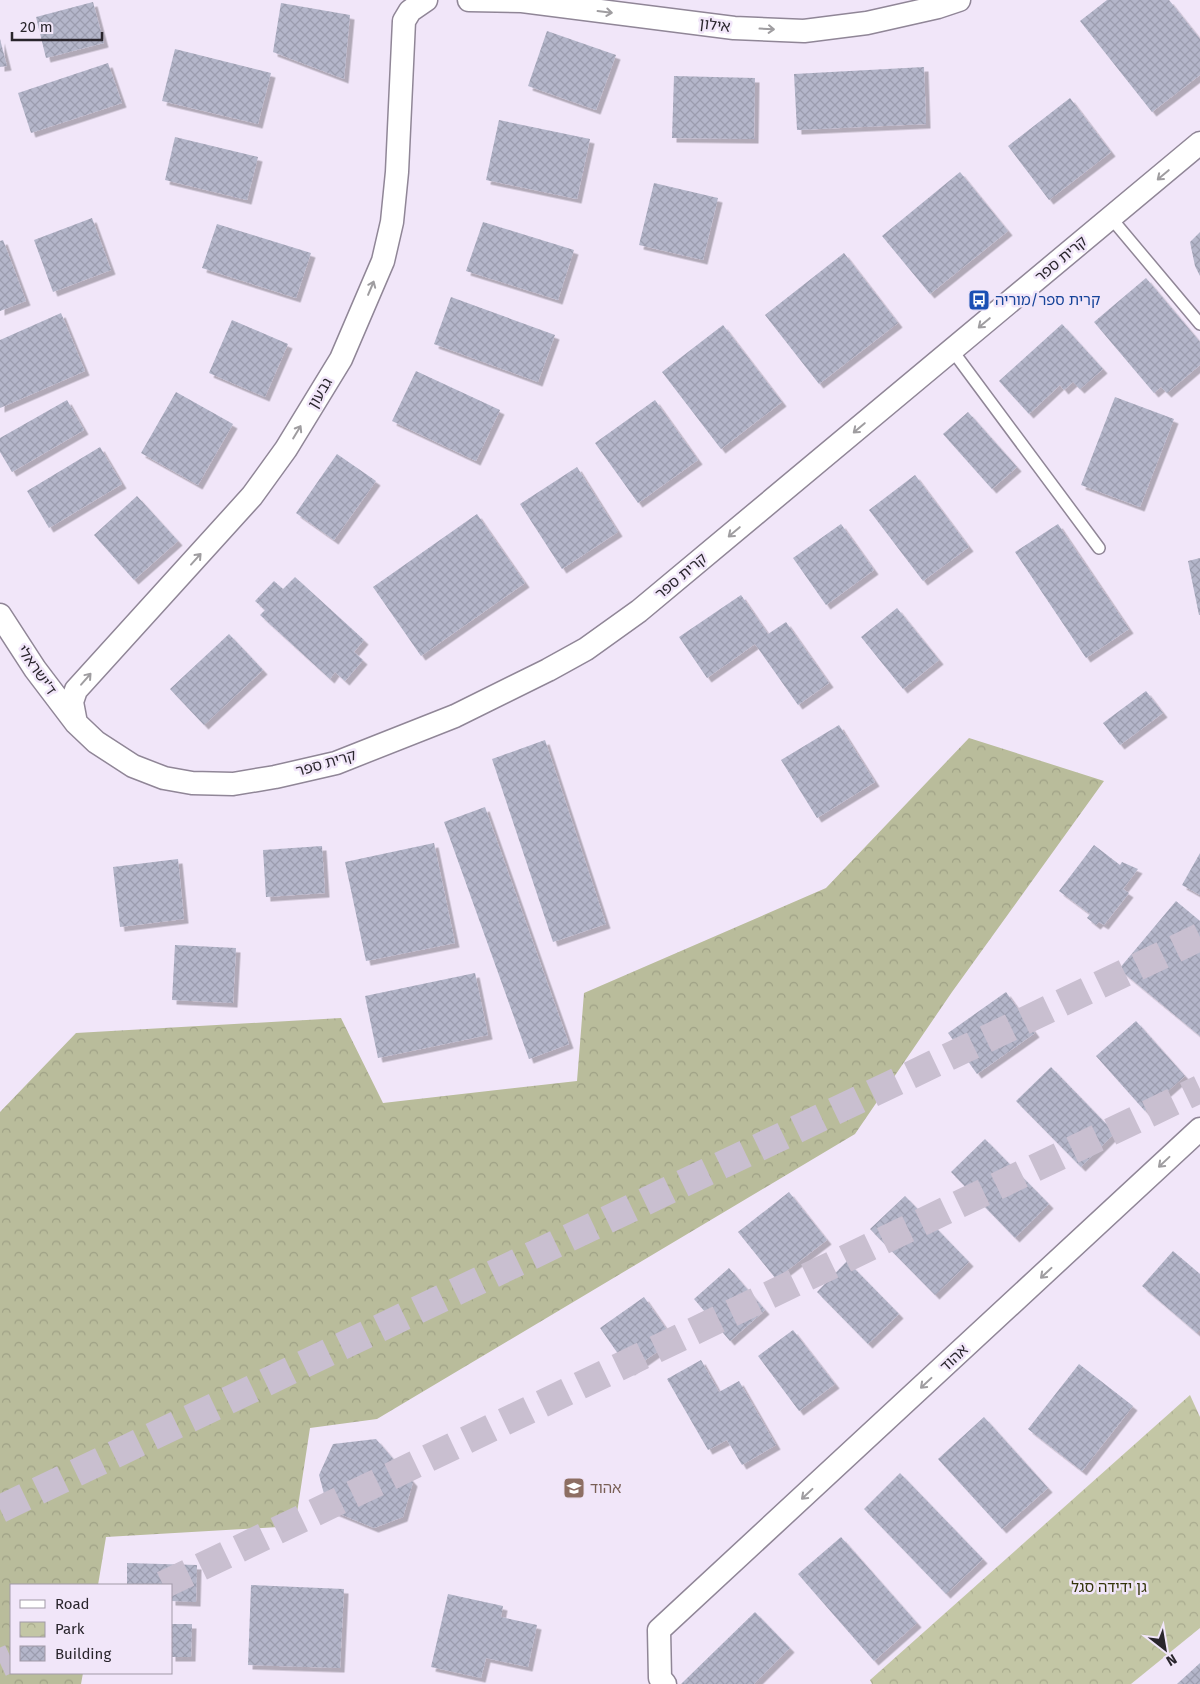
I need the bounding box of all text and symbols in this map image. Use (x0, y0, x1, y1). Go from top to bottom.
one-way arrow (597, 7, 613, 17)
scale bar (12, 10, 102, 42)
street label: אילון (699, 14, 731, 36)
text: 20 m (20, 18, 53, 36)
one-way arrow (758, 25, 774, 34)
one-way arrow (1156, 169, 1169, 180)
street label: קרית ספר (1031, 232, 1091, 286)
one-way arrow (367, 281, 377, 296)
bus stop icon: קרית ספר/מוריה (967, 288, 991, 312)
place label: קרית ספר/מוריה (995, 291, 1100, 309)
one-way arrow (978, 318, 991, 329)
street label: גבעון (304, 374, 336, 412)
one-way arrow (853, 422, 866, 433)
one-way arrow (292, 426, 302, 440)
one-way arrow (728, 526, 741, 537)
street label: קרית ספר (651, 549, 711, 603)
one-way arrow (189, 553, 201, 566)
street label: ד'ישראלי (14, 642, 60, 698)
one-way arrow (80, 673, 91, 686)
street label: קרית ספר (294, 746, 358, 780)
one-way arrow (1158, 1156, 1171, 1168)
one-way arrow (1039, 1267, 1052, 1279)
street label: אהוד (936, 1341, 972, 1375)
one-way arrow (920, 1377, 933, 1389)
school or university icon: אהוד (562, 1476, 586, 1500)
place label: אהוד (590, 1479, 622, 1497)
one-way arrow (800, 1488, 813, 1499)
park label: גן ידידה סגל (1071, 1578, 1147, 1596)
legend (10, 1584, 172, 1674)
text: Road (55, 1595, 90, 1613)
text: Park (55, 1620, 85, 1638)
north arrow (1140, 1624, 1190, 1674)
text: Building (55, 1645, 111, 1663)
text: N (1163, 1650, 1180, 1669)

